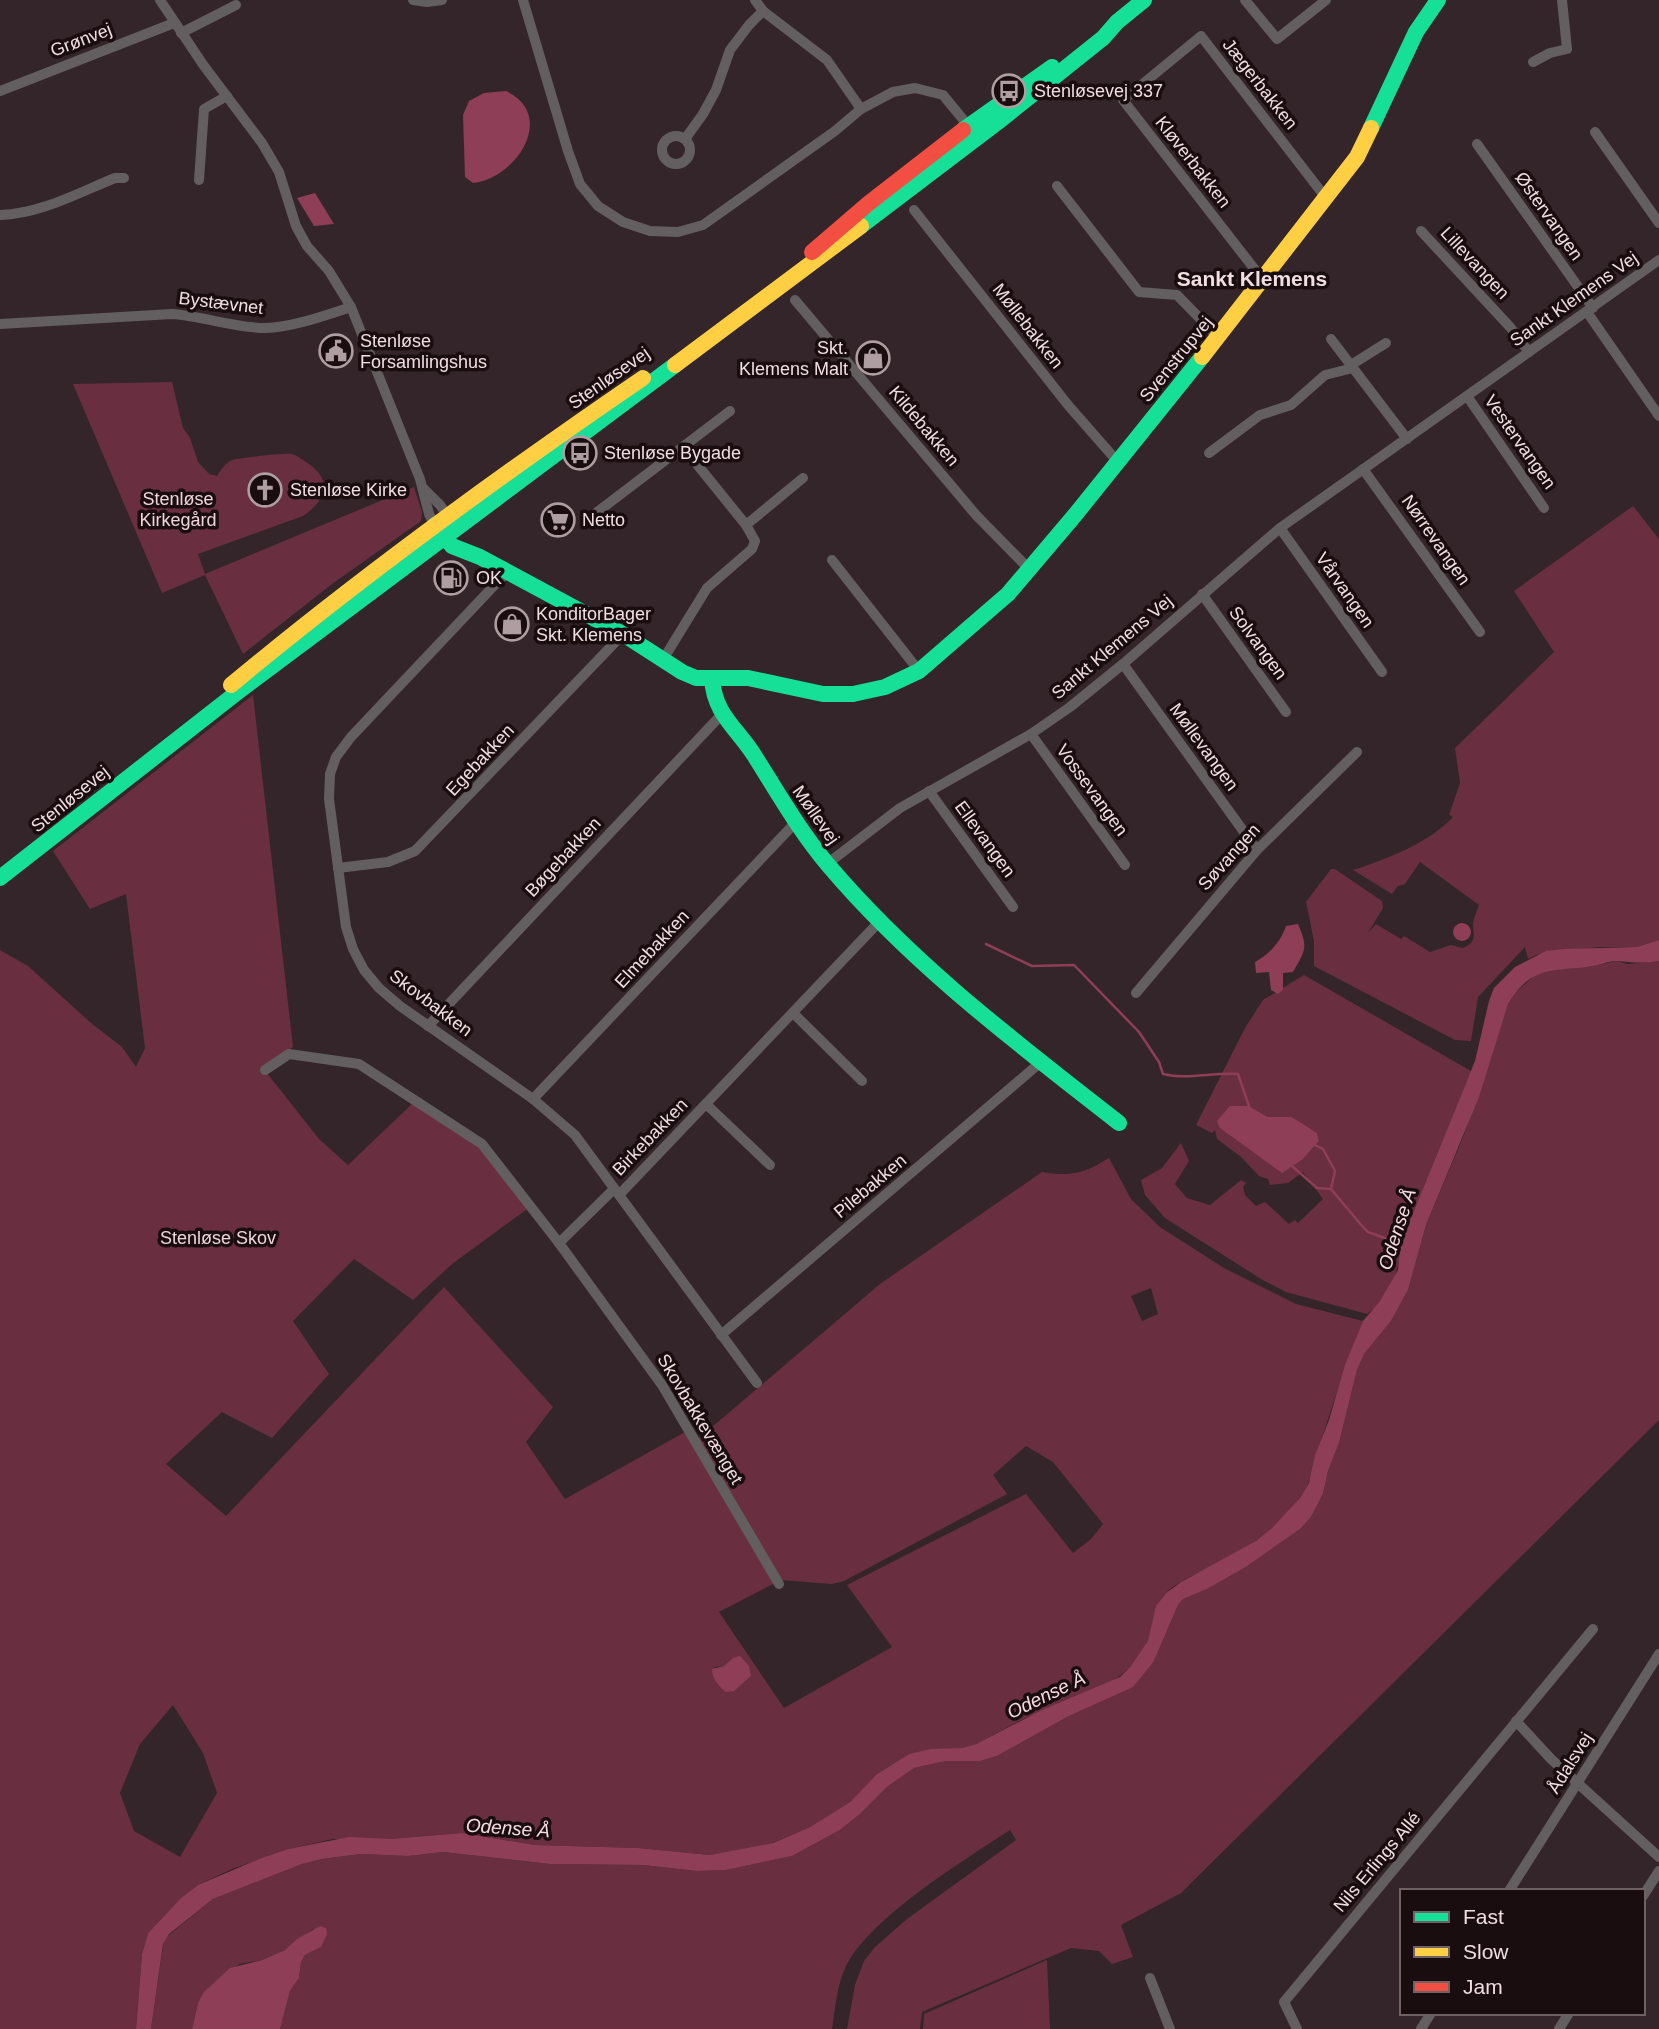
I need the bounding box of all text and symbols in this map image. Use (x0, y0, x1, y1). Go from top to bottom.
street label: Grønvej (48, 19, 114, 61)
street label: Jægerbakken (1219, 35, 1301, 133)
bus stop icon: Stenløsevej 337 (990, 72, 1028, 110)
place label: Stenløsevej 337 (1034, 81, 1163, 101)
street label: Kløverbakken (1151, 112, 1235, 212)
street label: Østervangen (1511, 168, 1587, 264)
street label: Lillevangen (1437, 223, 1513, 303)
street label: Sankt Klemens Vej (1506, 247, 1642, 351)
district label: Sankt Klemens (1177, 267, 1327, 290)
street label: Møllebakken (989, 280, 1067, 372)
street label: Bystævnet (178, 288, 264, 318)
street label: Svenstrupvej (1135, 312, 1217, 406)
place label: Stenløse Forsamlingshus (360, 331, 487, 372)
public building icon: Stenløse Forsamlingshus (317, 332, 355, 370)
place label: Skt. Klemens Malt (739, 338, 848, 379)
shop icon: Skt. Klemens Malt (854, 339, 892, 377)
street label: Stenløsevej (565, 343, 653, 413)
street label: Kildebakken (885, 382, 963, 470)
street label: Vestervangen (1480, 391, 1560, 493)
bus stop icon: Stenløse Bygade (561, 434, 599, 472)
place label: Stenløse Bygade (604, 443, 741, 463)
church icon: Stenløse Kirke (246, 471, 284, 509)
place label: Stenløse Kirke (290, 480, 407, 500)
park label: Stenløse Kirkegård (139, 489, 217, 530)
street label: Nørrevangen (1398, 491, 1474, 589)
supermarket icon: Netto (539, 501, 577, 539)
place label: Netto (582, 510, 625, 530)
street label: Vårvangen (1312, 549, 1378, 631)
fuel station icon: OK (432, 559, 470, 597)
place label: OK (476, 568, 502, 588)
street label: Sankt Klemens Vej (1048, 591, 1176, 703)
street label: Solvangen (1225, 603, 1291, 683)
place label: KonditorBager Skt. Klemens (536, 604, 651, 645)
shop icon: KonditorBager Skt. Klemens (493, 605, 531, 643)
street label: Møllevangen (1166, 699, 1242, 795)
street label: Egebakken (442, 720, 518, 800)
street label: Vossevangen (1052, 740, 1132, 840)
street label: Stenløsevej (27, 762, 113, 836)
street label: Møllevej (789, 782, 843, 848)
street label: Ellevangen (951, 797, 1019, 881)
street label: Bøgebakken (521, 813, 605, 901)
street label: Søvangen (1194, 820, 1264, 894)
street label: Elmebakken (611, 906, 693, 992)
street label: Skovbakken (386, 966, 476, 1040)
street label: Birkebakken (608, 1094, 692, 1180)
street label: Pilebakken (830, 1150, 910, 1222)
water label: Odense Å (1374, 1186, 1420, 1272)
park label: Stenløse Skov (160, 1228, 276, 1248)
street label: Skovbakkevænget (653, 1350, 747, 1488)
water label: Odense Å (1003, 1667, 1089, 1723)
street label: Ådalsvej (1543, 1729, 1597, 1797)
street label: Nils Erlings Allé (1329, 1808, 1425, 1916)
water label: Odense Å (465, 1815, 551, 1841)
legend (1400, 1889, 1645, 2015)
text: Fast (1463, 1905, 1504, 1928)
text: Slow (1463, 1940, 1509, 1963)
text: Jam (1463, 1975, 1503, 1998)

